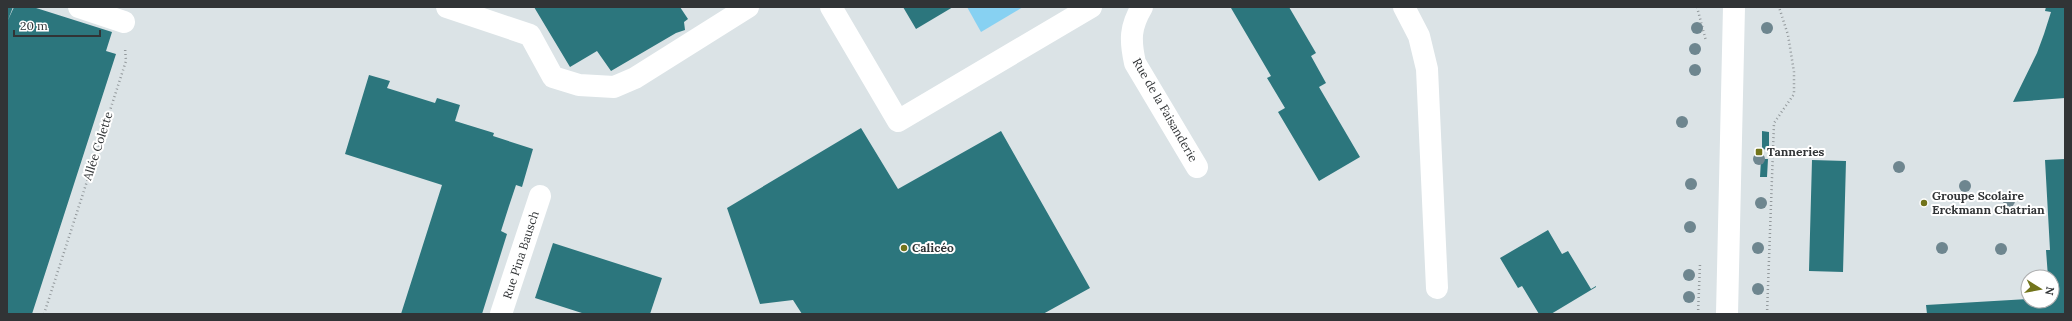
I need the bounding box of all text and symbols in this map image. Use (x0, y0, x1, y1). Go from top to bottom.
scale bar (14, 12, 100, 38)
text: 20 m (20, 18, 48, 33)
street label: Rue de la Faisanderie (1130, 55, 1201, 165)
street label: Allée Colette (79, 109, 116, 183)
place label: Tanneries (1767, 144, 1825, 159)
marker: Tanneries (1754, 147, 1764, 157)
place label: Groupe Scolaire Erckmann Chatrian (1932, 188, 2045, 217)
marker: Groupe Scolaire Erckmann Chatrian (1919, 198, 1929, 208)
street label: Rue Pina Bausch (499, 209, 542, 301)
place label: Calicéo (912, 240, 954, 255)
marker: Calicéo (899, 243, 909, 253)
north arrow (2020, 269, 2060, 309)
text: N (2042, 285, 2058, 297)

